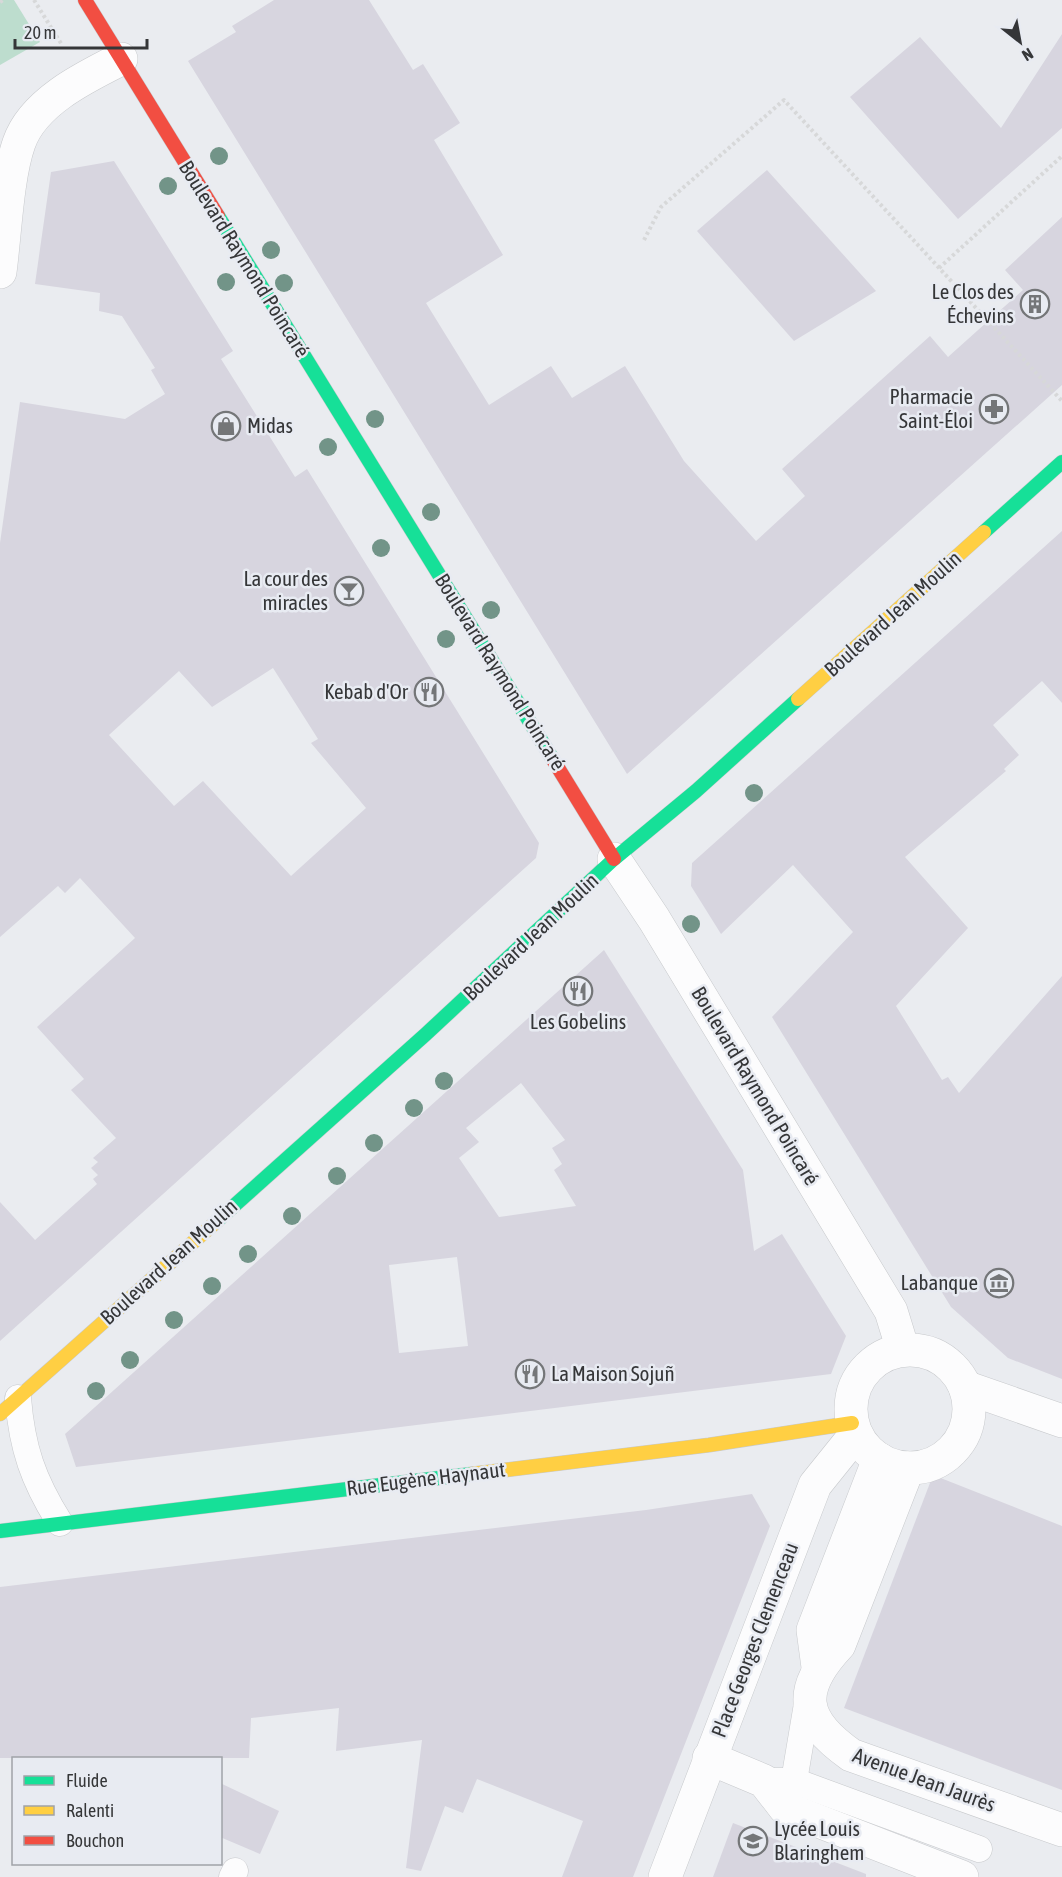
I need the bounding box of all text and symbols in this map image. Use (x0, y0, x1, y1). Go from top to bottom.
scale bar (15, 12, 147, 50)
north arrow (990, 12, 1050, 72)
text: 20 m (24, 22, 56, 43)
text: N (1019, 45, 1036, 65)
street label: Boulevard Raymond Poincaré (175, 156, 315, 361)
place label: Le Clos des Échevins (932, 279, 1014, 327)
building icon: Le Clos des Échevins (1019, 288, 1051, 320)
place label: Pharmacie Saint-Éloi (890, 384, 973, 432)
pharmacy icon: Pharmacie Saint-Éloi (978, 393, 1010, 425)
shop icon: Midas (210, 410, 242, 442)
place label: Midas (247, 413, 293, 437)
street label: Boulevard Jean Moulin (819, 546, 966, 681)
place label: La cour des miracles (243, 566, 328, 614)
street label: Boulevard Raymond Poincaré (431, 569, 571, 774)
bar icon: La cour des miracles (333, 575, 365, 607)
restaurant icon: Kebab d'Or (413, 676, 445, 708)
place label: Kebab d'Or (324, 679, 409, 703)
street label: Boulevard Jean Moulin (458, 868, 603, 1005)
restaurant icon: Les Gobelins (562, 975, 594, 1007)
street label: Boulevard Raymond Poincaré (687, 982, 825, 1189)
place label: Les Gobelins (530, 1009, 626, 1033)
street label: Boulevard Jean Moulin (95, 1194, 242, 1329)
museum icon: Labanque (983, 1267, 1015, 1299)
place label: Labanque (901, 1270, 978, 1294)
restaurant icon: La Maison Sojuñ (514, 1358, 546, 1390)
place label: La Maison Sojuñ (551, 1361, 675, 1385)
street label: Rue Eugène Haynaut (345, 1456, 507, 1500)
street label: Place Georges Clemenceau (706, 1539, 802, 1740)
street label: Avenue Jean Jaurès (850, 1742, 999, 1816)
legend (12, 1757, 222, 1865)
text: Fluide (66, 1770, 108, 1791)
text: Ralenti (66, 1800, 114, 1821)
place label: Lycée Louis Blaringhem (774, 1816, 864, 1864)
school or university icon: Lycée Louis Blaringhem (737, 1825, 769, 1857)
text: Bouchon (66, 1830, 124, 1851)

